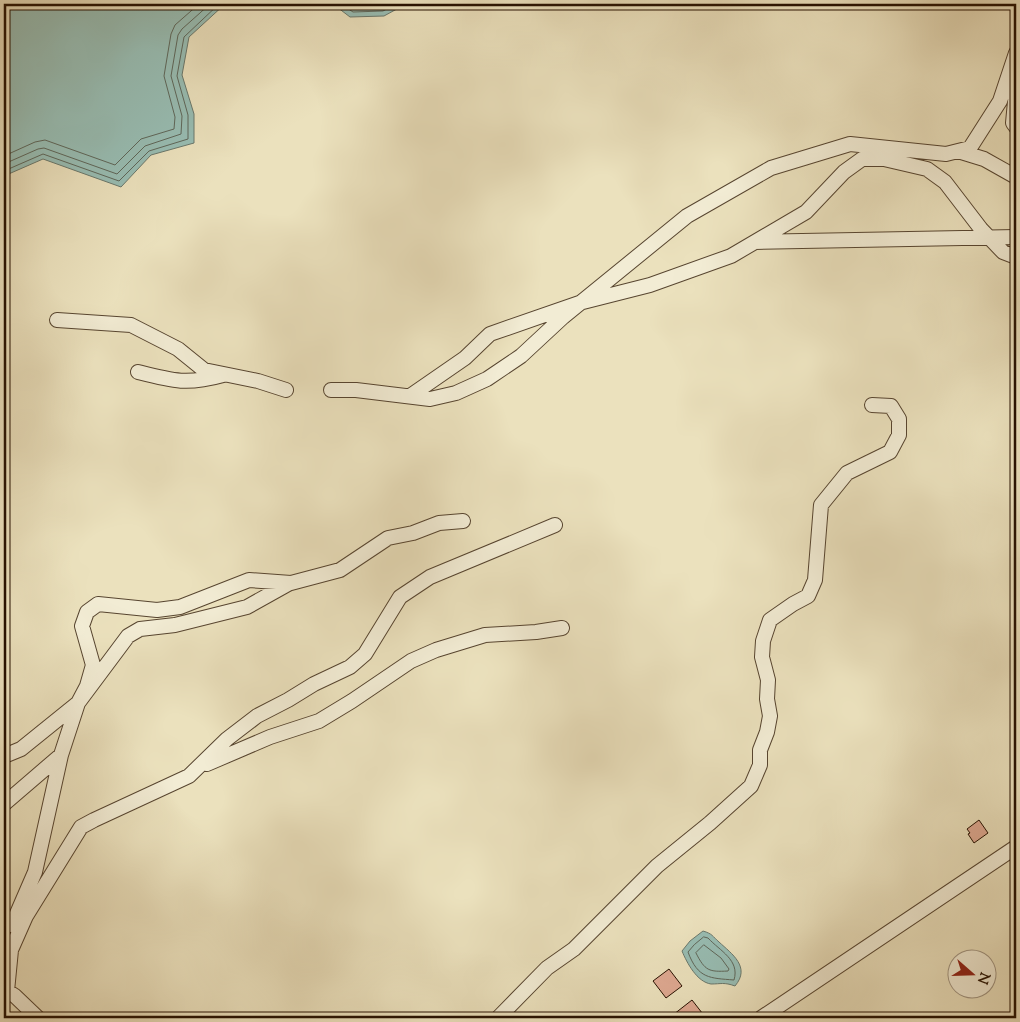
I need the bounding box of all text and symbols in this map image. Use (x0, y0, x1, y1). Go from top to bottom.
north arrow (948, 950, 998, 1000)
text: N (971, 969, 994, 986)

